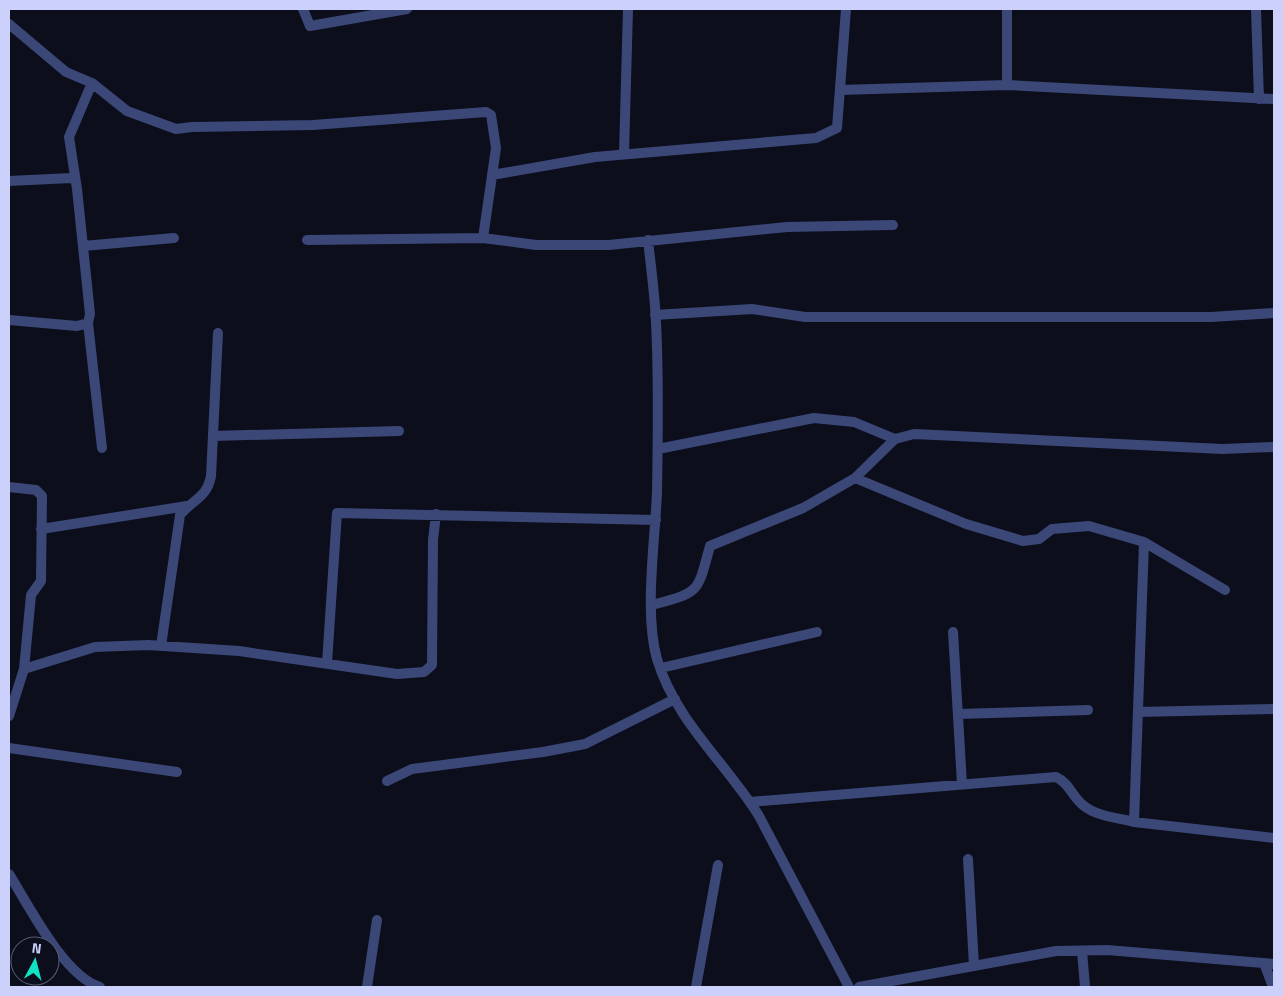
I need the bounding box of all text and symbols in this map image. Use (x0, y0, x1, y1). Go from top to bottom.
north arrow (10, 936, 60, 986)
text: N (31, 937, 43, 959)

